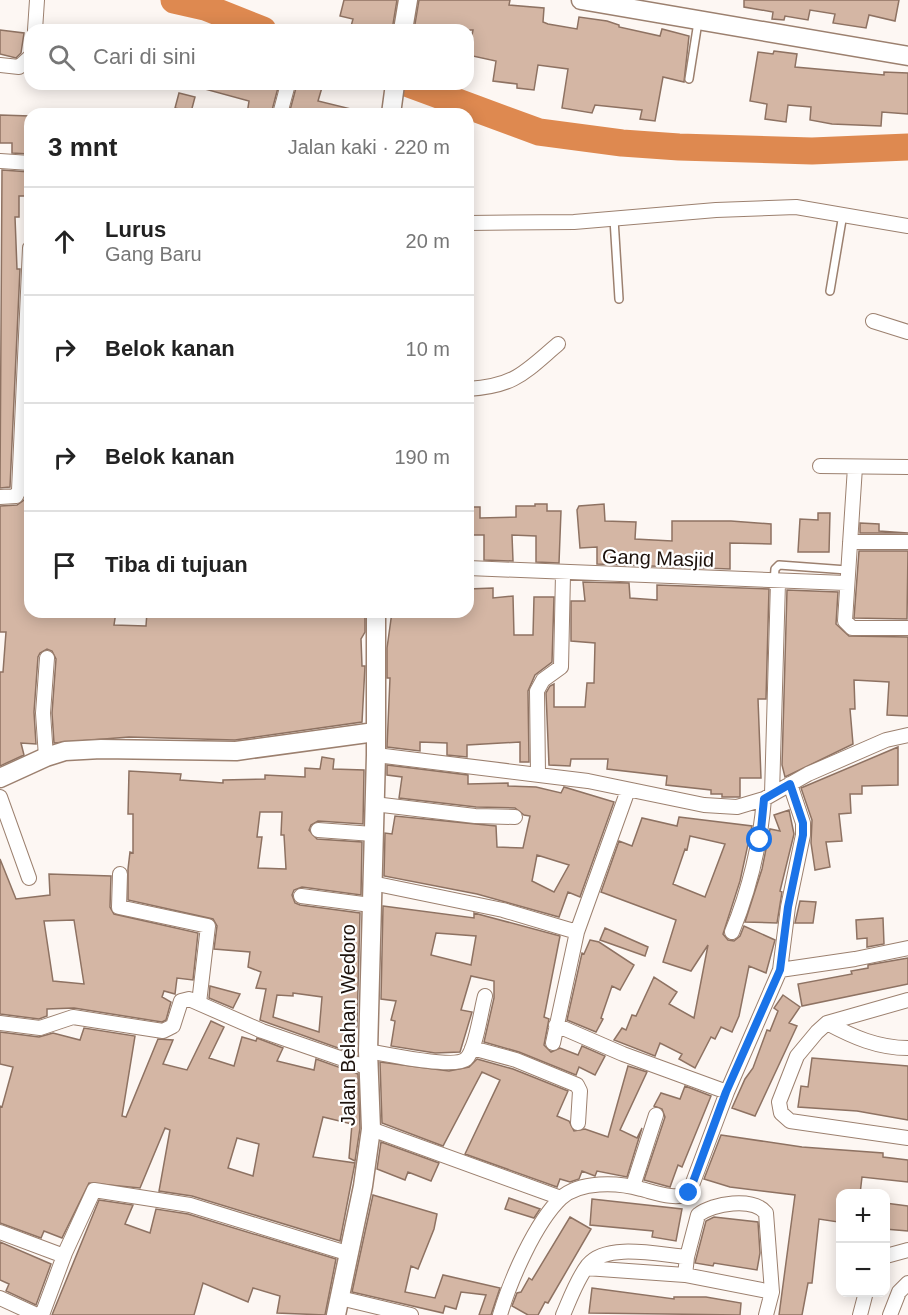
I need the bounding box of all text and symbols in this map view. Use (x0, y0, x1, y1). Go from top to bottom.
search box (24, 24, 474, 90)
icon: search (45, 41, 78, 74)
text: Cari di sini (93, 44, 196, 69)
text: 3 mnt (48, 132, 117, 162)
text: Jalan kaki · 220 m (288, 136, 450, 158)
text: Lurus (105, 217, 166, 242)
icon: ahead (48, 225, 81, 258)
text: 20 m (406, 230, 450, 252)
text: Gang Baru (105, 243, 202, 265)
icon: right (48, 333, 81, 366)
text: Belok kanan (105, 336, 235, 361)
text: 10 m (406, 338, 450, 360)
icon: right (48, 441, 81, 474)
text: Belok kanan (105, 444, 235, 469)
text: 190 m (394, 446, 450, 468)
street label: Gang Masjid (602, 545, 714, 571)
icon: arrive (48, 549, 81, 582)
text: Tiba di tujuan (105, 552, 248, 577)
route start (746, 826, 772, 852)
street label: Jalan Belahan Wedoro (337, 924, 359, 1126)
route end (675, 1179, 701, 1205)
map controls (836, 1189, 890, 1297)
button: + (836, 1189, 890, 1243)
button: − (836, 1243, 890, 1297)

